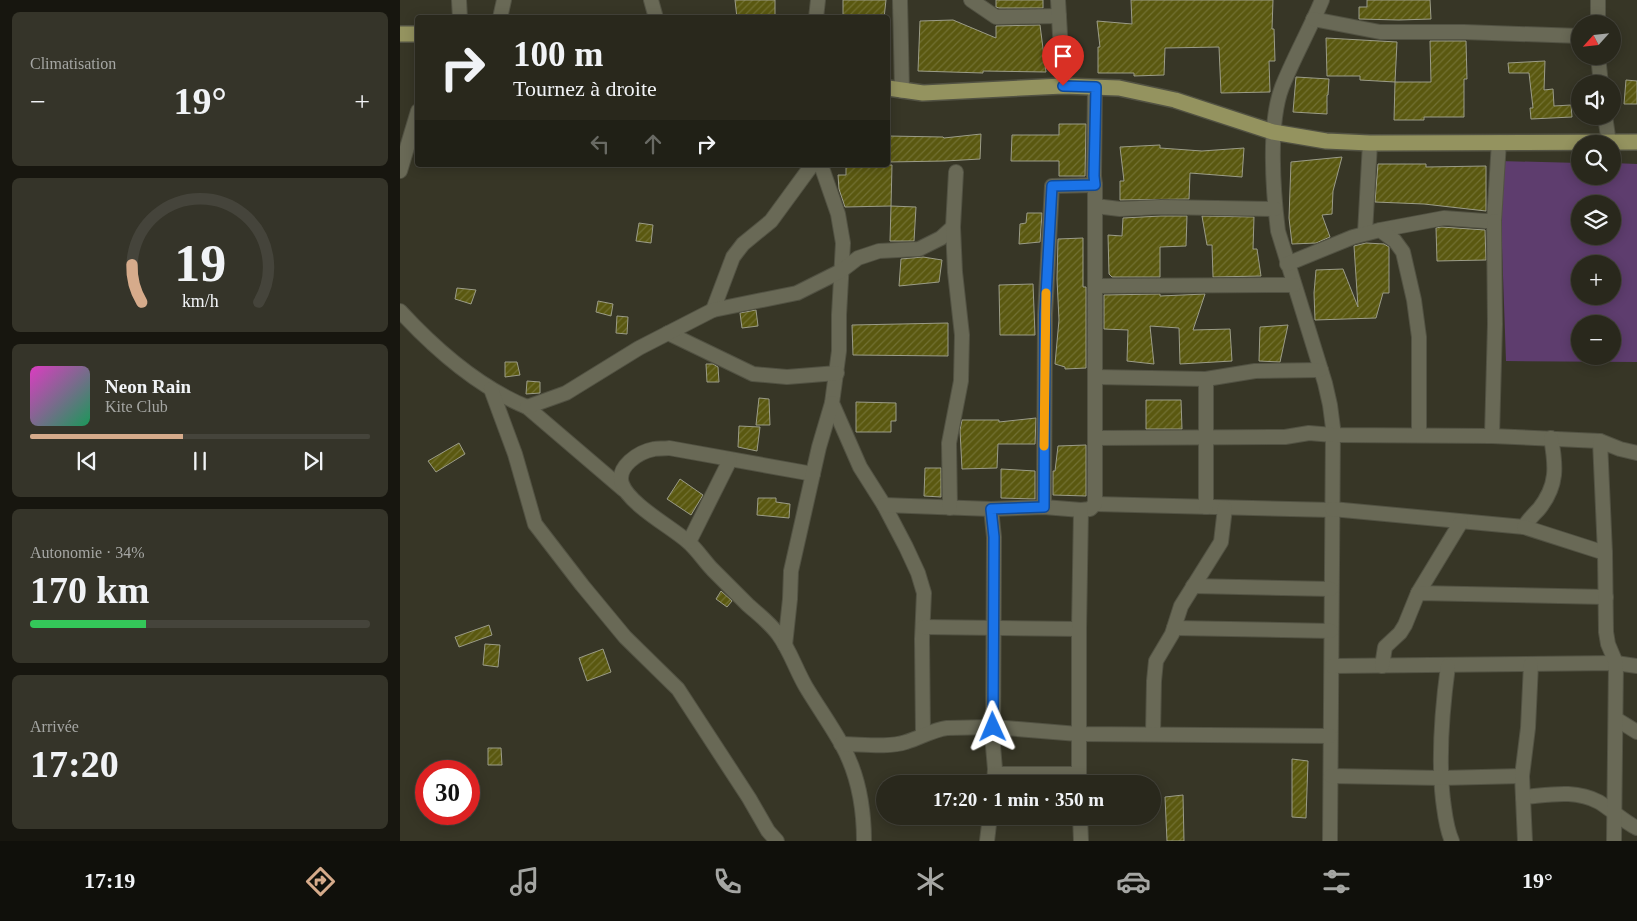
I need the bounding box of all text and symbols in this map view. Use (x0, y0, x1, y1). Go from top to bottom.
north arrow (1571, 15, 1621, 65)
map controls (1571, 15, 1621, 365)
icon: right (430, 35, 495, 100)
text: 100 m (513, 35, 603, 74)
pin (1042, 35, 1084, 86)
icon: arrive (1049, 42, 1077, 70)
text: Climatisation (30, 55, 116, 72)
button: sound (1571, 75, 1621, 125)
text: Tournez à droite (513, 76, 657, 101)
text: 19° (173, 80, 227, 122)
text: − (30, 86, 46, 117)
text: + (354, 86, 370, 117)
icon: left (586, 130, 614, 158)
icon: ahead (639, 130, 667, 158)
icon: right (692, 130, 720, 158)
button: search (1571, 135, 1621, 185)
button: layers (1571, 195, 1621, 245)
text: 19 (174, 235, 226, 292)
button: + (1571, 255, 1621, 305)
text: km/h (182, 291, 218, 311)
button: − (1571, 315, 1621, 365)
text: Neon Rain (105, 376, 191, 397)
text: Kite Club (105, 398, 168, 415)
icon: previous (73, 447, 101, 475)
icon: pause (186, 447, 214, 475)
icon: next (299, 447, 327, 475)
text: Autonomie · 34% (30, 544, 145, 561)
text: 170 km (30, 569, 149, 611)
position arrow (966, 700, 1018, 752)
text: Arrivée (30, 718, 79, 735)
text: 17:20 (30, 743, 119, 785)
speed limit sign: 30 (415, 760, 480, 825)
text: 17:20 · 1 min · 350 m (933, 789, 1104, 810)
icon: directions (303, 864, 338, 899)
icon: music (507, 864, 542, 899)
icon: phone (710, 864, 745, 899)
icon: climate (913, 864, 948, 899)
icon: car (1116, 864, 1151, 899)
icon: filters (1319, 864, 1354, 899)
text: 17:19 (84, 868, 135, 893)
text: 19° (1522, 868, 1553, 893)

